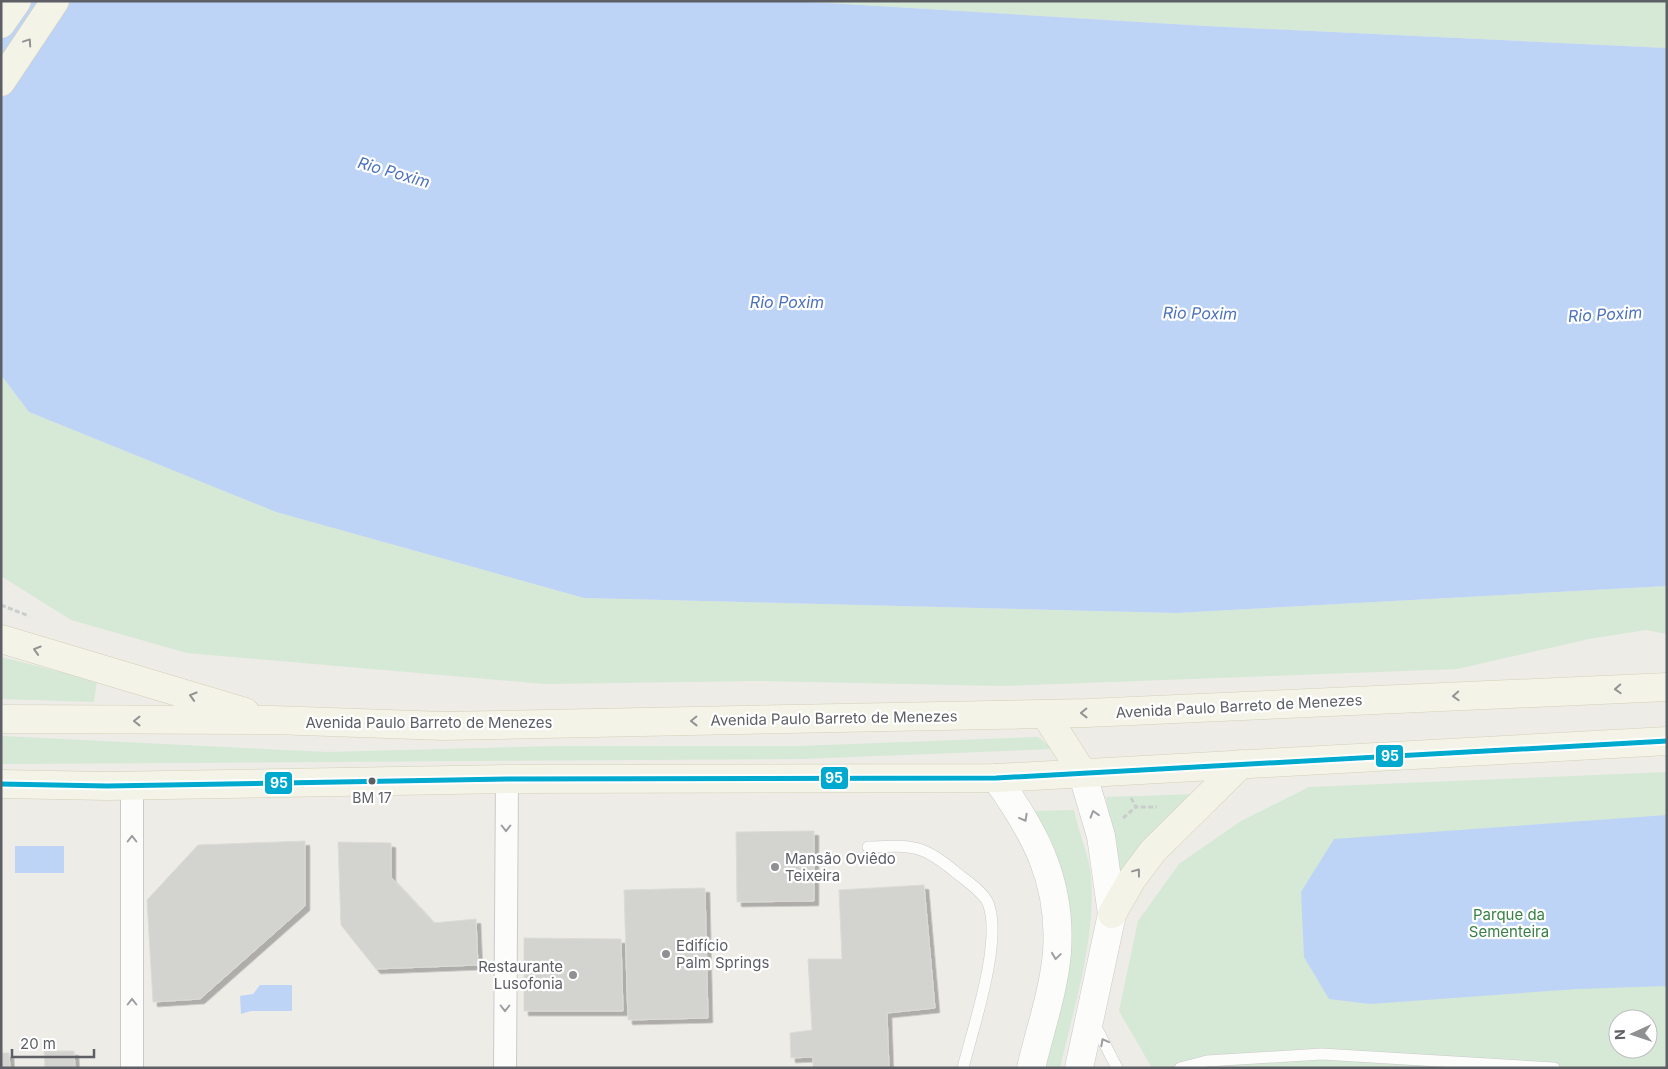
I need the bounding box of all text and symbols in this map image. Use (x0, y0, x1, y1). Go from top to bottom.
one-way arrow (22, 38, 31, 47)
water label: Rio Poxim (356, 152, 432, 192)
water label: Rio Poxim (750, 292, 824, 312)
water label: Rio Poxim (1163, 302, 1237, 324)
water label: Rio Poxim (1567, 302, 1643, 326)
one-way arrow (33, 645, 42, 655)
one-way arrow (1614, 683, 1622, 694)
street label: Avenida Paulo Barreto de Menezes (1115, 690, 1363, 722)
one-way arrow (1451, 691, 1459, 702)
one-way arrow (189, 692, 197, 702)
street label: Avenida Paulo Barreto de Menezes (710, 706, 958, 730)
one-way arrow (1079, 708, 1087, 719)
street label: Avenida Paulo Barreto de Menezes (305, 713, 553, 732)
one-way arrow (132, 716, 140, 726)
one-way arrow (689, 716, 697, 726)
line badge: 95 (1375, 744, 1404, 768)
text: 95 (1381, 747, 1399, 764)
line badge: 95 (820, 766, 849, 790)
text: 95 (825, 769, 843, 786)
line badge: 95 (264, 771, 293, 795)
text: 95 (270, 774, 288, 791)
marker: BM 17 (367, 776, 377, 786)
place label: BM 17 (352, 789, 392, 806)
one-way arrow (1090, 811, 1100, 819)
one-way arrow (1018, 813, 1028, 822)
one-way arrow (501, 824, 511, 832)
one-way arrow (127, 835, 137, 842)
place label: Mansão Oviêdo Teixeira (785, 849, 896, 885)
marker: Mansão Oviêdo Teixeira (769, 861, 781, 873)
one-way arrow (1131, 868, 1140, 878)
park label: Parque da Sementeira (1469, 905, 1549, 941)
place label: Edifício Palm Springs (676, 936, 769, 972)
marker: Edifício Palm Springs (660, 948, 672, 960)
one-way arrow (1051, 953, 1062, 961)
place label: Restaurante Lusofonia (478, 957, 563, 993)
marker: Restaurante Lusofonia (567, 969, 579, 981)
one-way arrow (127, 997, 137, 1005)
one-way arrow (500, 1004, 510, 1012)
north arrow (1608, 1009, 1658, 1059)
scale bar (12, 1026, 95, 1058)
text: N (1611, 1029, 1628, 1040)
text: 20 m (20, 1034, 56, 1053)
one-way arrow (1100, 1038, 1110, 1047)

